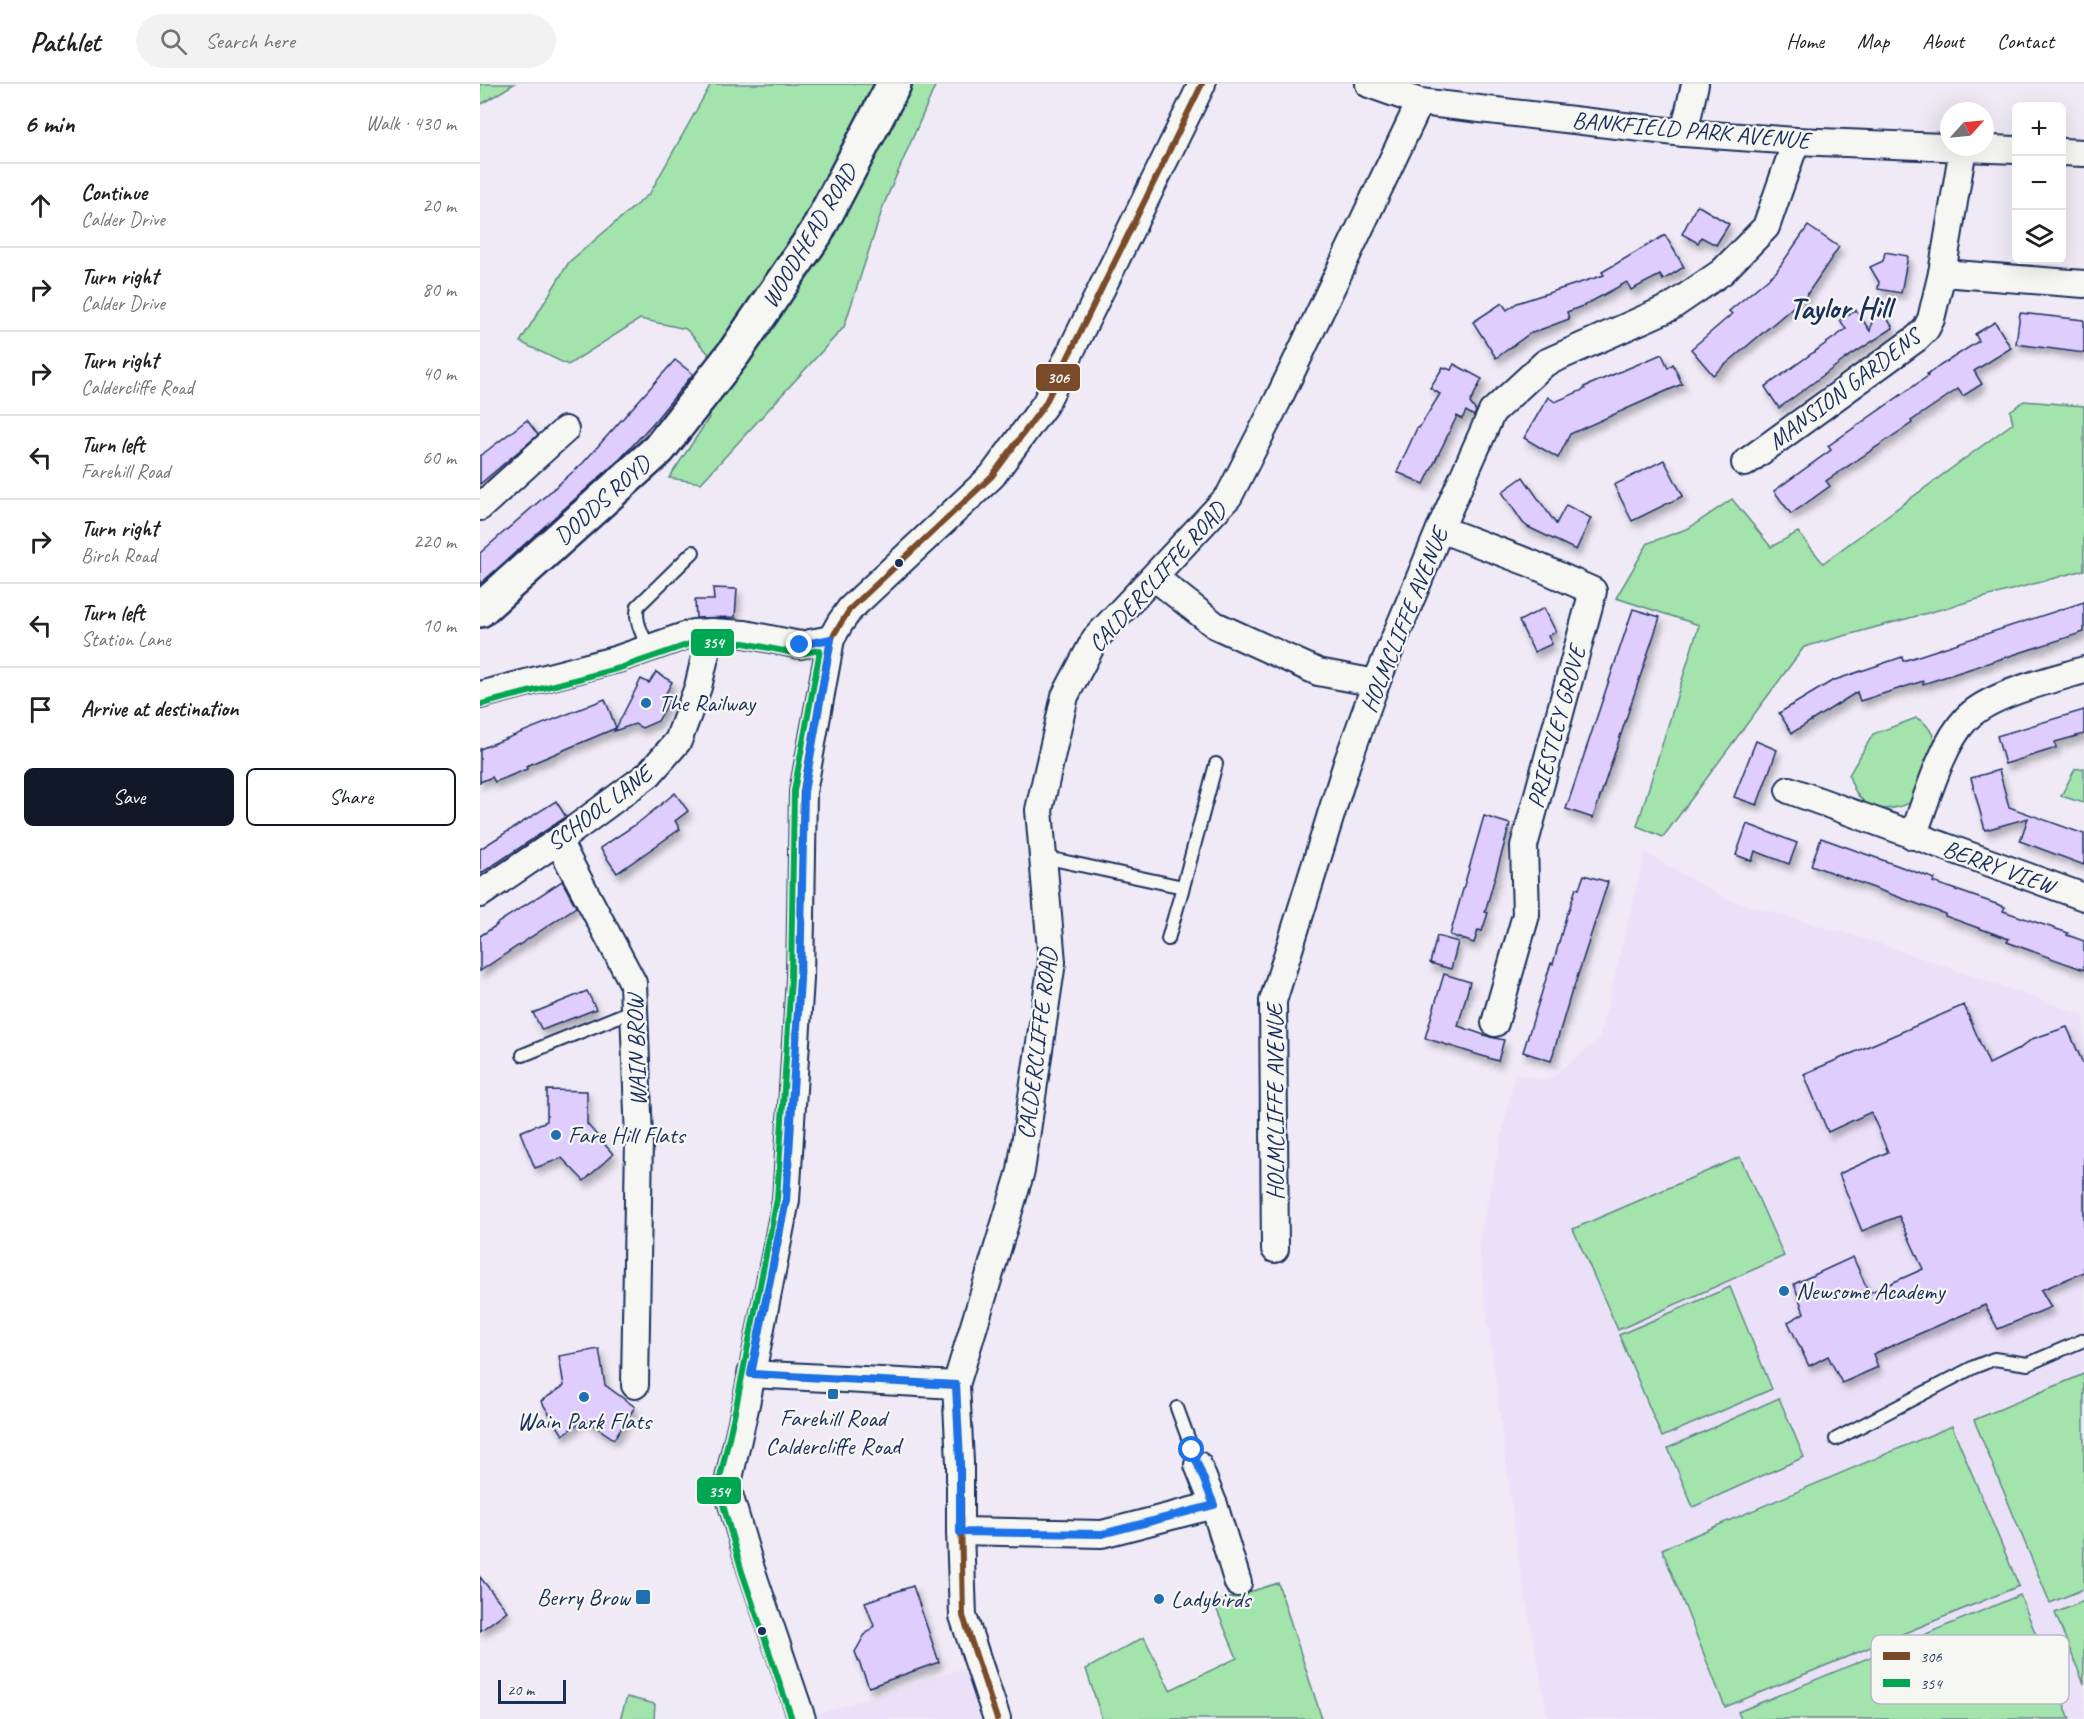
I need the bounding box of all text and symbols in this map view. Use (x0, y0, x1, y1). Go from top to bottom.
search box (136, 14, 556, 68)
text: Pathlet (30, 24, 100, 59)
icon: search (157, 25, 190, 58)
text: Search here (205, 27, 295, 55)
text: Home (1786, 28, 1824, 54)
text: Map (1857, 28, 1889, 54)
text: About (1922, 28, 1964, 54)
text: Contact (1997, 28, 2054, 54)
north arrow (1940, 102, 1994, 156)
map controls (2012, 102, 2066, 264)
button: + (2012, 102, 2066, 156)
street label: BANKFIELD PARK AVENUE (1571, 105, 1814, 156)
text: 6 min (24, 107, 74, 140)
text: Walk · 430 m (366, 111, 456, 136)
button: − (2012, 156, 2066, 210)
street label: WOODHEAD ROAD (754, 157, 865, 313)
text: Continue (81, 179, 147, 207)
icon: ahead (24, 189, 57, 222)
text: 20 m (422, 193, 456, 218)
text: Calder Drive (81, 207, 165, 232)
button: layers (2012, 210, 2066, 264)
text: Turn right (81, 263, 158, 291)
icon: right (24, 273, 57, 306)
text: 80 m (422, 277, 456, 302)
district label: Taylor Hill (1789, 289, 1897, 327)
text: Calder Drive (81, 291, 165, 316)
street label: MANSION GARDENS (1762, 320, 1929, 456)
text: Turn right (81, 347, 158, 375)
icon: right (24, 357, 57, 390)
text: 40 m (422, 361, 456, 386)
line badge: 306 (1035, 363, 1081, 392)
text: 306 (1047, 368, 1070, 388)
text: Caldercliffe Road (81, 375, 193, 400)
text: Turn left (81, 431, 145, 459)
icon: left (24, 441, 57, 474)
text: 60 m (422, 445, 456, 470)
street label: DODDS ROYD (548, 448, 658, 551)
text: Farehill Road (81, 459, 170, 484)
street label: CALDERCLIFFE ROAD (1082, 494, 1234, 658)
text: Turn right (81, 515, 158, 543)
street label: HOLMCLIFFE AVENUE (1353, 520, 1456, 717)
icon: right (24, 525, 57, 558)
text: 220 m (413, 529, 456, 554)
text: Birch Road (81, 543, 157, 568)
unlabelled marker (893, 557, 905, 569)
text: Turn left (81, 599, 145, 627)
icon: left (24, 609, 57, 642)
text: 10 m (422, 613, 456, 638)
text: Station Lane (81, 627, 171, 652)
line badge: 354 (690, 628, 735, 657)
route end (786, 631, 812, 657)
text: 354 (702, 633, 725, 653)
street label: PRIESTLEY GROVE (1520, 640, 1593, 811)
place label: The Railway (658, 688, 757, 718)
icon: arrive (24, 693, 57, 726)
text: Arrive at destination (81, 695, 238, 723)
marker: The Railway (639, 696, 653, 710)
street label: SCHOOL LANE (540, 757, 660, 857)
button: Save (24, 768, 234, 826)
button: Share (246, 768, 456, 826)
street label: BERRY VIEW (1939, 833, 2061, 902)
street label: CALDERCLIFFE ROAD (1010, 945, 1064, 1141)
street label: WAIN BROW (619, 991, 653, 1107)
street label: HOLMCLIFFE AVENUE (1260, 1000, 1290, 1200)
place label: Fare Hill Flats (568, 1120, 687, 1150)
marker: Fare Hill Flats (549, 1128, 563, 1142)
place label: Newsome Academy (1796, 1276, 1946, 1306)
marker: Newsome Academy (1777, 1284, 1791, 1298)
marker: Farehill Road Caldercliffe Road (826, 1387, 840, 1401)
marker: Wain Park Flats (577, 1390, 591, 1404)
place label: Farehill Road Caldercliffe Road (766, 1403, 904, 1461)
place label: Wain Park Flats (517, 1406, 653, 1436)
route start (1178, 1436, 1204, 1462)
line badge: 354 (696, 1476, 742, 1505)
text: 354 (708, 1482, 731, 1502)
place label: Berry Brow (537, 1582, 632, 1612)
place label: Ladybirds (1171, 1584, 1252, 1614)
marker: Berry Brow (634, 1588, 652, 1606)
marker: Ladybirds (1152, 1592, 1166, 1606)
unlabelled marker (756, 1625, 768, 1637)
legend (1871, 1635, 2069, 1704)
text: 306 (1920, 1647, 1942, 1667)
text: 354 (1920, 1674, 1943, 1694)
scale bar (498, 1677, 566, 1704)
text: 20 m (507, 1680, 534, 1700)

